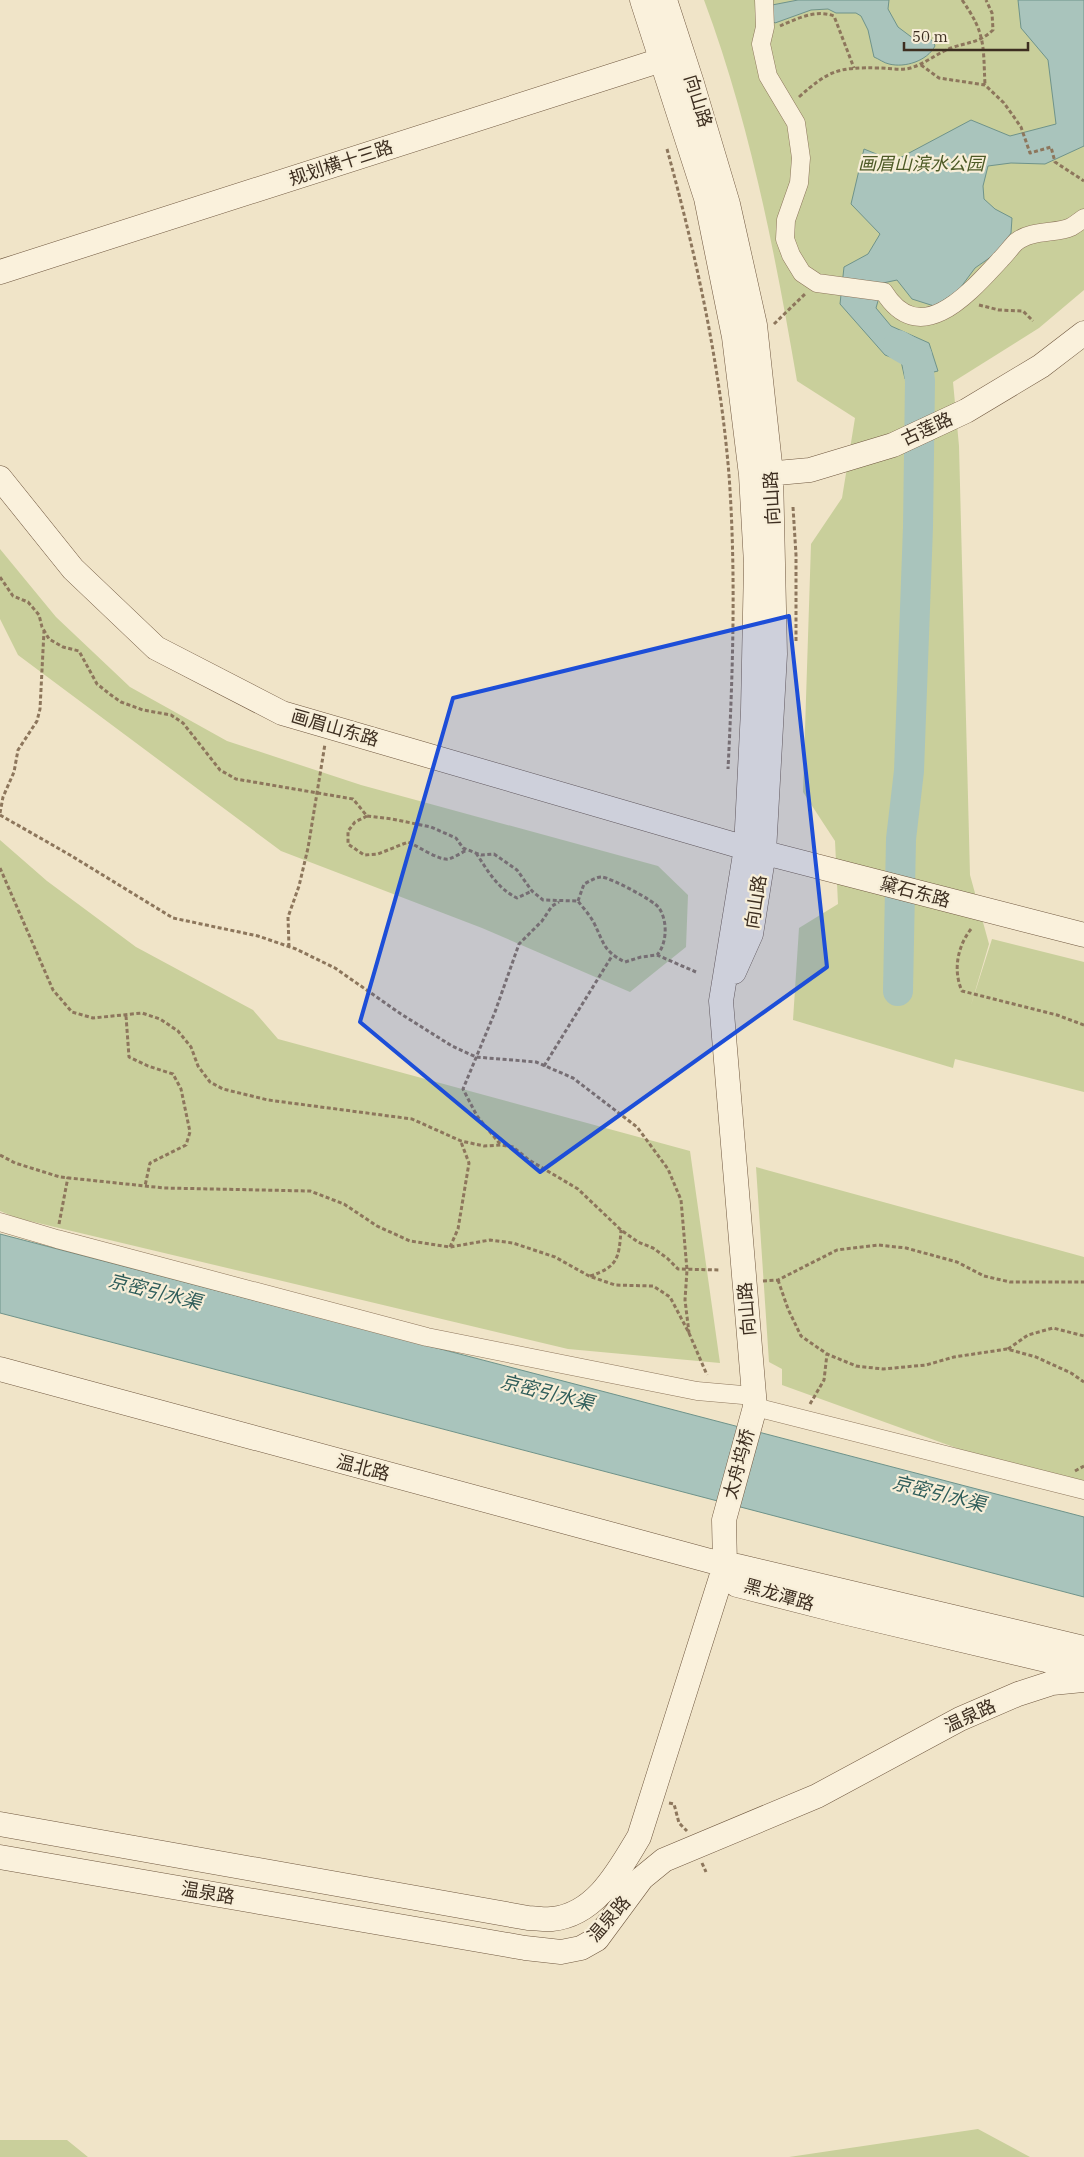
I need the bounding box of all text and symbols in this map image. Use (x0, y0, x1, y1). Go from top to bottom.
scale bar (904, 20, 1028, 52)
text: 50 m (912, 27, 948, 46)
street label: 向山路 (680, 72, 717, 130)
street label: 规划横十三路 (286, 135, 396, 190)
park label: 画眉山滨水公园 (858, 152, 987, 175)
street label: 古莲路 (897, 407, 956, 450)
street label: 向山路 (759, 470, 784, 526)
street label: 画眉山东路 (289, 704, 382, 751)
street label: 黛石东路 (877, 871, 953, 912)
street label: 向山路 (740, 873, 771, 930)
water label: 京密引水渠 (106, 1268, 207, 1315)
street label: 向山路 (733, 1281, 760, 1337)
water label: 京密引水渠 (498, 1369, 599, 1416)
street label: 太舟坞桥 (718, 1426, 759, 1502)
street label: 温北路 (334, 1449, 392, 1486)
water label: 京密引水渠 (890, 1470, 991, 1517)
street label: 黑龙潭路 (741, 1574, 817, 1615)
street label: 温泉路 (940, 1694, 999, 1737)
street label: 温泉路 (180, 1876, 237, 1909)
street label: 温泉路 (582, 1891, 635, 1947)

